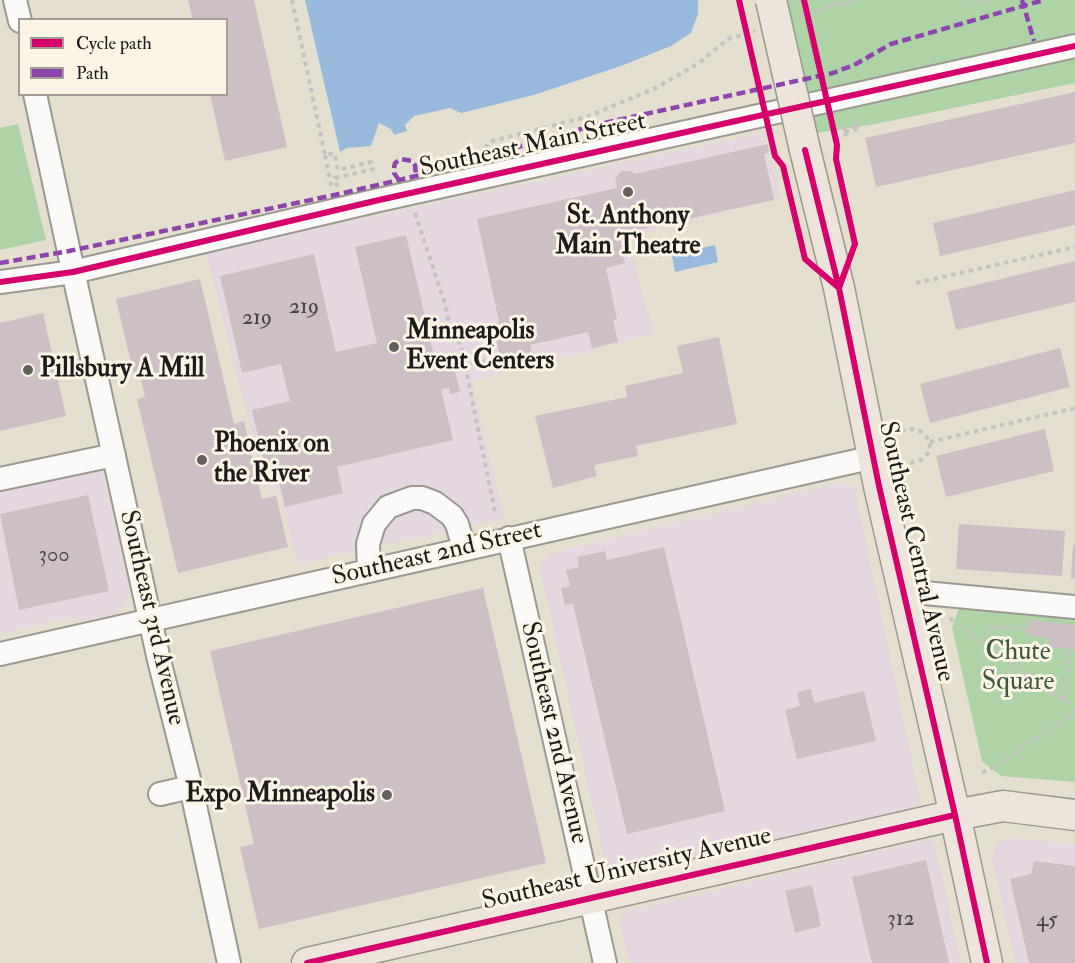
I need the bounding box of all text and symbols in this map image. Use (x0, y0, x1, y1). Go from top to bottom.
legend (18, 18, 228, 96)
text: Cycle path (76, 32, 152, 55)
text: Path (76, 62, 109, 85)
street label: Southeast Main Street (417, 107, 649, 185)
marker: St. Anthony Main Theatre (621, 185, 635, 199)
place label: St. Anthony Main Theatre (556, 201, 700, 262)
house number: 219 (289, 295, 319, 321)
house number: 219 (242, 306, 272, 332)
place label: Minneapolis Event Centers (406, 316, 554, 378)
marker: Minneapolis Event Centers (387, 340, 401, 354)
place label: Pillsbury A Mill (40, 354, 204, 386)
marker: Pillsbury A Mill (21, 363, 35, 377)
street label: Southeast Central Avenue (870, 419, 960, 685)
place label: Phoenix on the River (214, 429, 329, 490)
marker: Phoenix on the River (195, 453, 209, 467)
street label: Southeast 3rd Avenue (111, 507, 191, 729)
street label: Southeast 2nd Street (329, 516, 545, 594)
house number: 300 (38, 543, 70, 569)
street label: Southeast 2nd Avenue (512, 619, 594, 847)
park label: Chute Square (982, 637, 1054, 698)
place label: Expo Minneapolis (185, 779, 375, 811)
marker: Expo Minneapolis (380, 788, 394, 802)
street label: Southeast University Avenue (479, 822, 775, 918)
house number: 312 (887, 907, 915, 933)
house number: 45 (1036, 908, 1058, 934)

